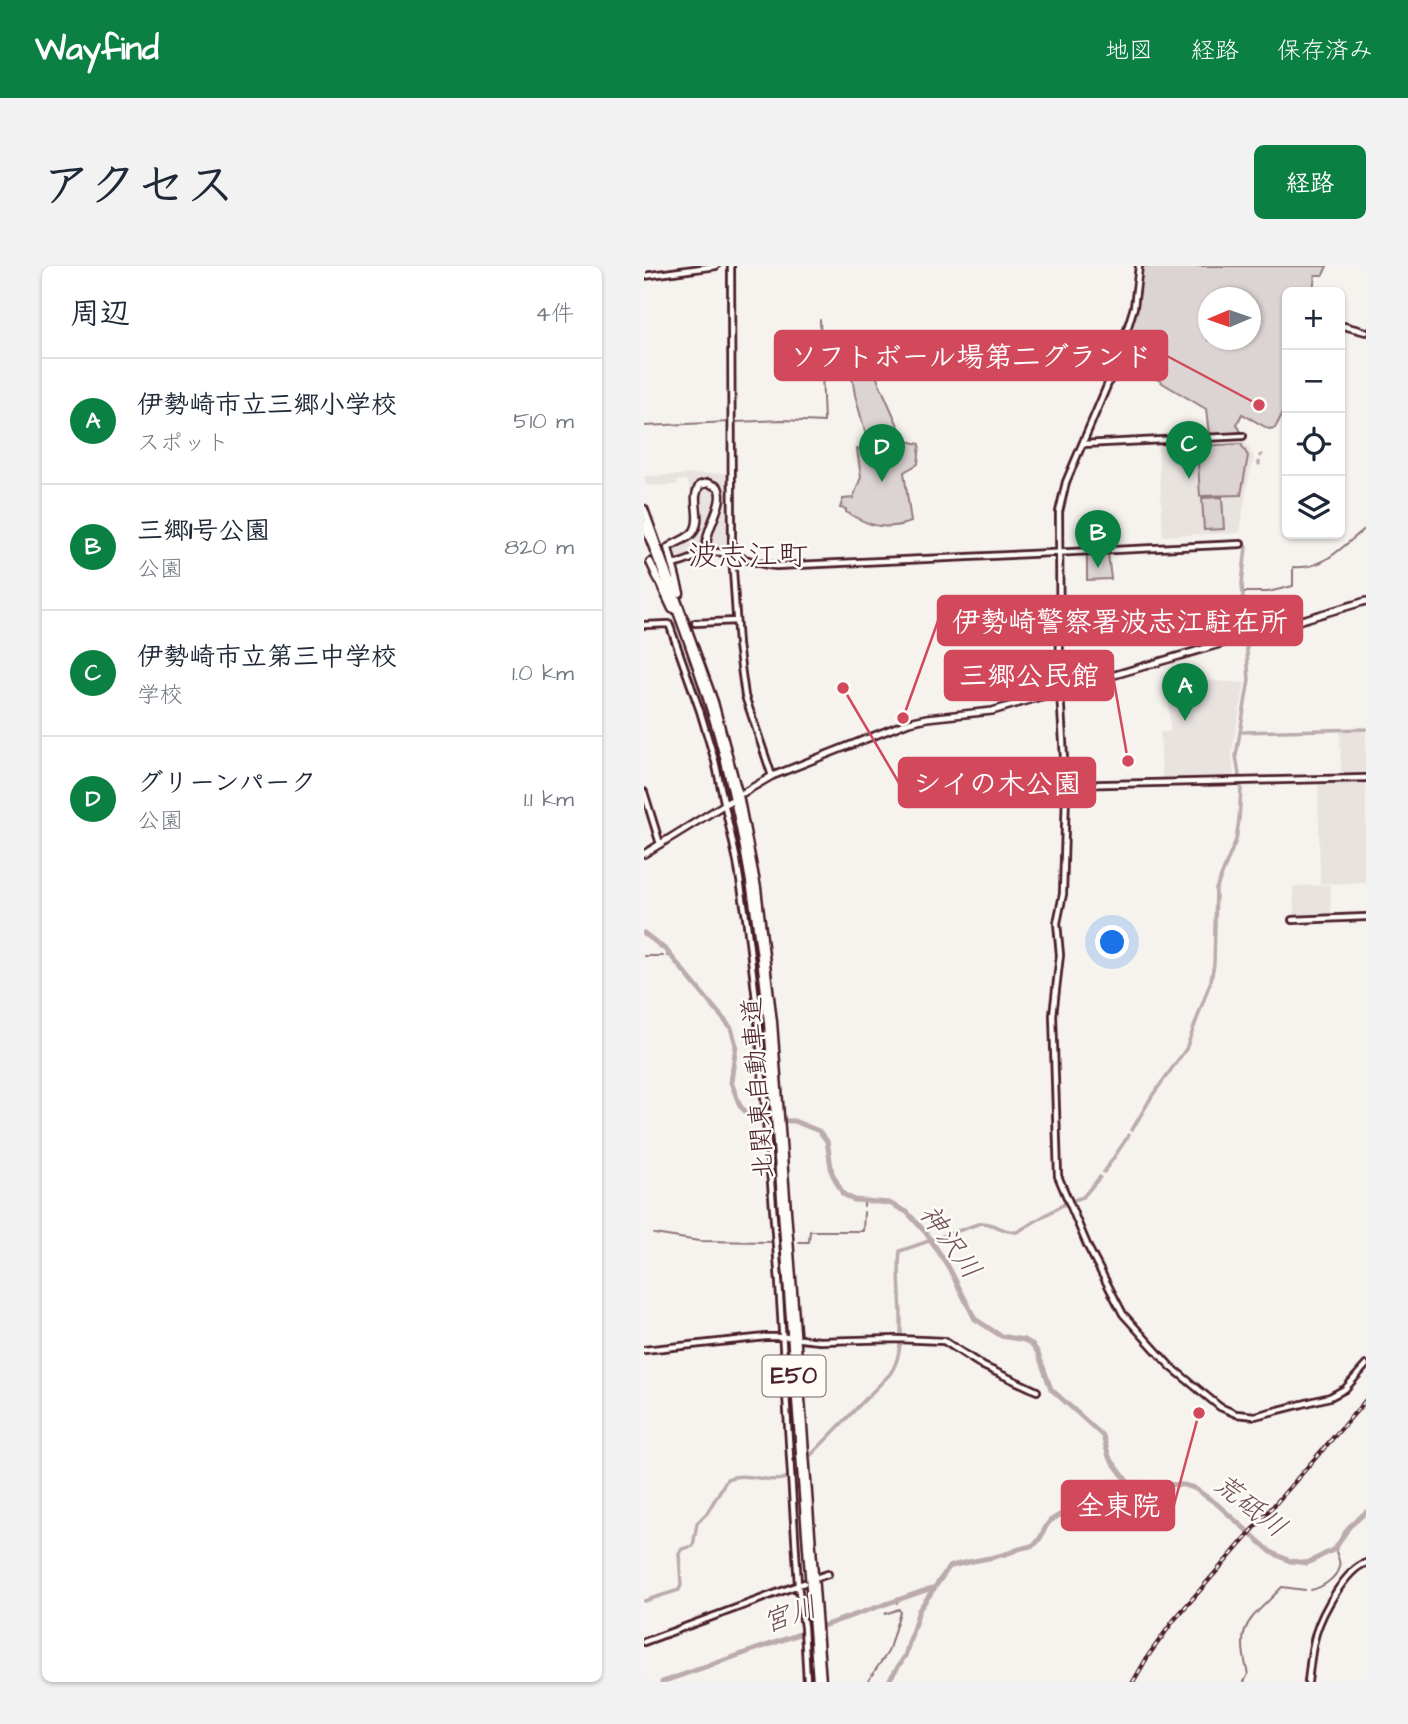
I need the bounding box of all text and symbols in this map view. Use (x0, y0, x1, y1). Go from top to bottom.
text: Wayfind (35, 26, 159, 72)
text: 地図 (1105, 34, 1153, 68)
text: 経路 (1191, 34, 1239, 68)
text: 保存済み (1277, 34, 1373, 68)
button: 経路 (1254, 145, 1366, 219)
text: アクセス (42, 153, 235, 221)
north arrow (1198, 287, 1261, 350)
map controls (1282, 287, 1345, 539)
button: + (1282, 287, 1345, 350)
text: 周辺 (70, 293, 130, 335)
text: 4件 (535, 298, 574, 330)
callout: ソフトボール場第二グランド (775, 331, 1167, 380)
text: ソフトボール場第二グランド (790, 338, 1152, 377)
button: − (1282, 350, 1345, 413)
text: 伊勢崎市立三郷小学校 (137, 387, 397, 423)
text: A (86, 405, 100, 437)
text: 510 m (513, 405, 574, 437)
button: locate (1282, 413, 1345, 476)
pin: C (1166, 421, 1212, 479)
pin: D (859, 424, 905, 482)
text: スポット (137, 427, 229, 459)
button: layers (1282, 476, 1345, 539)
pin: B (1075, 510, 1121, 568)
text: 三郷1号公園 (137, 513, 270, 549)
text: B (85, 531, 101, 563)
text: 820 m (504, 531, 574, 563)
district label: 波志江町 (688, 535, 808, 577)
text: 公園 (137, 553, 183, 585)
callout: 伊勢崎警察署波志江駐在所 (938, 596, 1302, 645)
text: 伊勢崎警察署波志江駐在所 (952, 603, 1288, 642)
text: 伊勢崎市立第三中学校 (137, 639, 397, 675)
callout: 三郷公民館 (945, 651, 1113, 700)
text: C (85, 657, 101, 689)
text: 1.0 km (512, 657, 574, 689)
text: 三郷公民館 (959, 657, 1099, 696)
pin: A (1162, 663, 1208, 721)
text: 学校 (137, 679, 183, 711)
callout: シイの木公園 (899, 758, 1095, 807)
text: グリーンパーク (137, 765, 316, 801)
text: シイの木公園 (913, 765, 1081, 804)
text: D (86, 783, 100, 815)
text: 1.1 km (524, 783, 574, 815)
text: 公園 (137, 805, 183, 837)
your location (1095, 925, 1129, 959)
street label: 北関東自動車道 (734, 996, 782, 1180)
water label: 神沢川 (910, 1197, 990, 1287)
road number: E50 (762, 1356, 826, 1396)
water label: 荒砥川 (1205, 1465, 1295, 1547)
callout: 全東院 (1062, 1481, 1174, 1530)
text: 全東院 (1076, 1487, 1160, 1526)
water label: 宮川 (757, 1587, 823, 1643)

